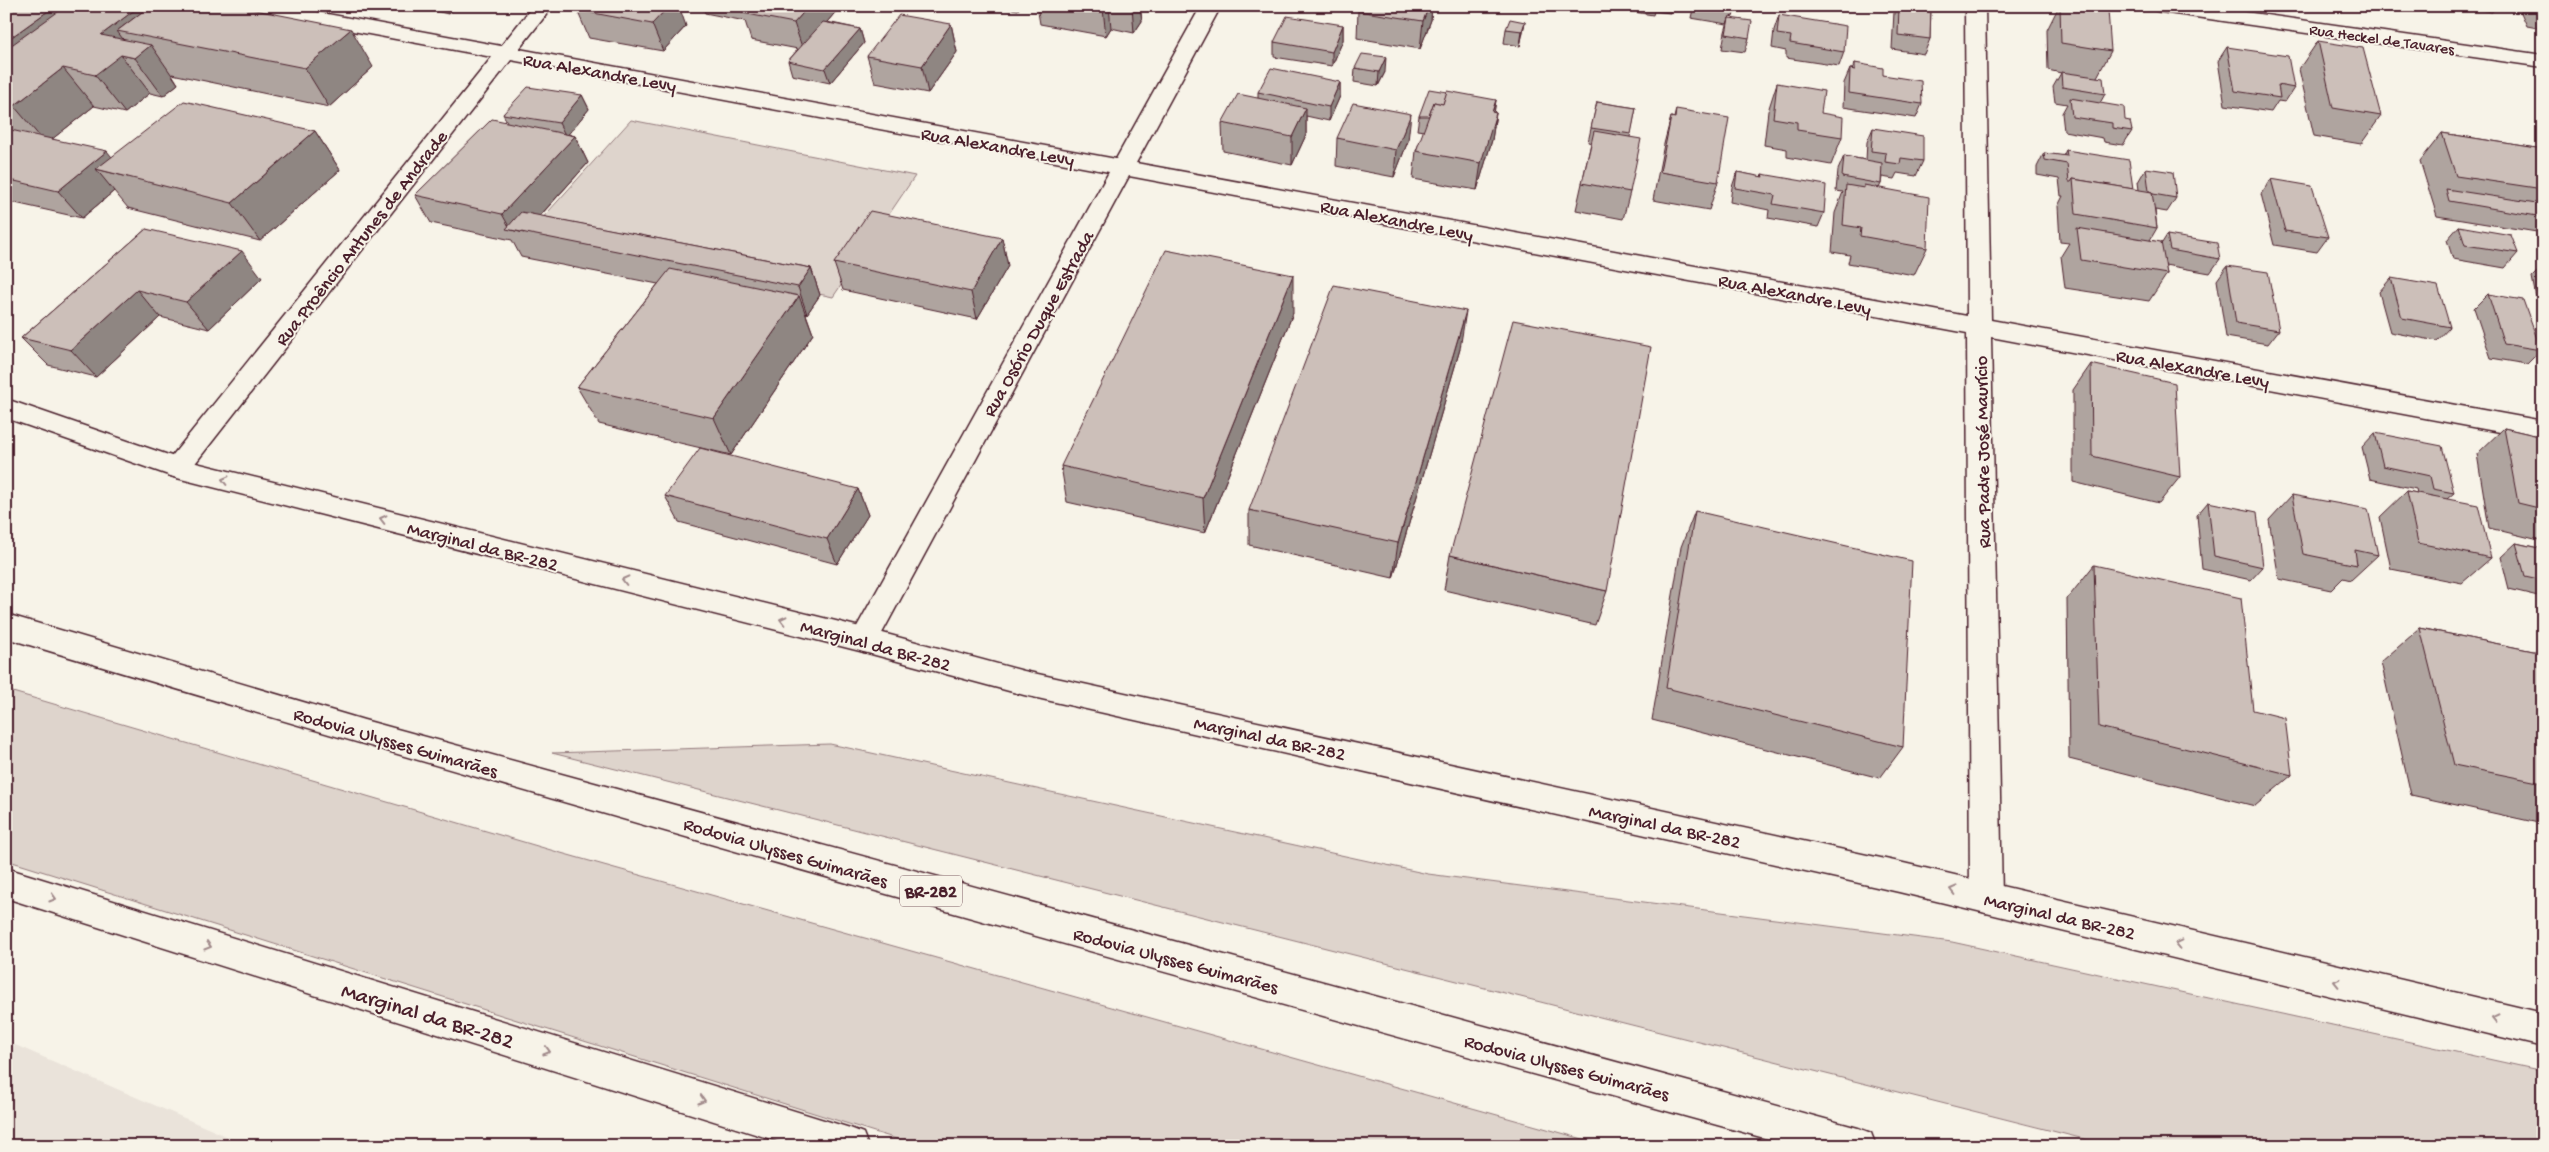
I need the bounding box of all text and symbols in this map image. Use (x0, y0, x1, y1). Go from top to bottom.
street label: Rua Heckel de Tavares (2308, 22, 2456, 61)
street label: Rua Alexandre Levy (521, 50, 679, 99)
street label: Rua Alexandre Levy (919, 124, 1077, 173)
street label: Rua Proêncio Antunes de Andrade (272, 127, 454, 351)
street label: Rua Alexandre Levy (1318, 196, 1475, 249)
street label: Rua Osório Duque Estrada (979, 227, 1101, 422)
street label: Rua Alexandre Levy (1716, 270, 1873, 323)
street label: Rua Alexandre Levy (2114, 346, 2272, 395)
street label: Rua Padre José Maurício (1971, 355, 1998, 548)
one-way arrow (221, 475, 229, 486)
one-way arrow (379, 515, 387, 525)
street label: Marginal da BR-282 (404, 519, 560, 578)
one-way arrow (621, 575, 630, 586)
one-way arrow (779, 615, 787, 625)
street label: Marginal da BR-282 (797, 616, 953, 678)
street label: Rodovia Ulysses Guimarães (290, 704, 501, 785)
street label: Marginal da BR-282 (1191, 713, 1347, 768)
street label: Marginal da BR-282 (1586, 801, 1742, 856)
street label: Rodovia Ulysses Guimarães (680, 814, 891, 895)
road number: BR-282 (900, 876, 962, 906)
one-way arrow (1948, 885, 1957, 896)
street label: Marginal da BR-282 (1981, 890, 2137, 947)
one-way arrow (48, 892, 56, 902)
street label: Rodovia Ulysses Guimarães (1070, 924, 1281, 1001)
one-way arrow (2175, 939, 2184, 950)
one-way arrow (203, 940, 212, 950)
one-way arrow (2334, 977, 2342, 987)
street label: Marginal da BR-282 (337, 979, 516, 1056)
one-way arrow (2491, 1014, 2500, 1025)
street label: Rodovia Ulysses Guimarães (1461, 1031, 1672, 1108)
one-way arrow (542, 1046, 551, 1056)
one-way arrow (697, 1094, 706, 1104)

